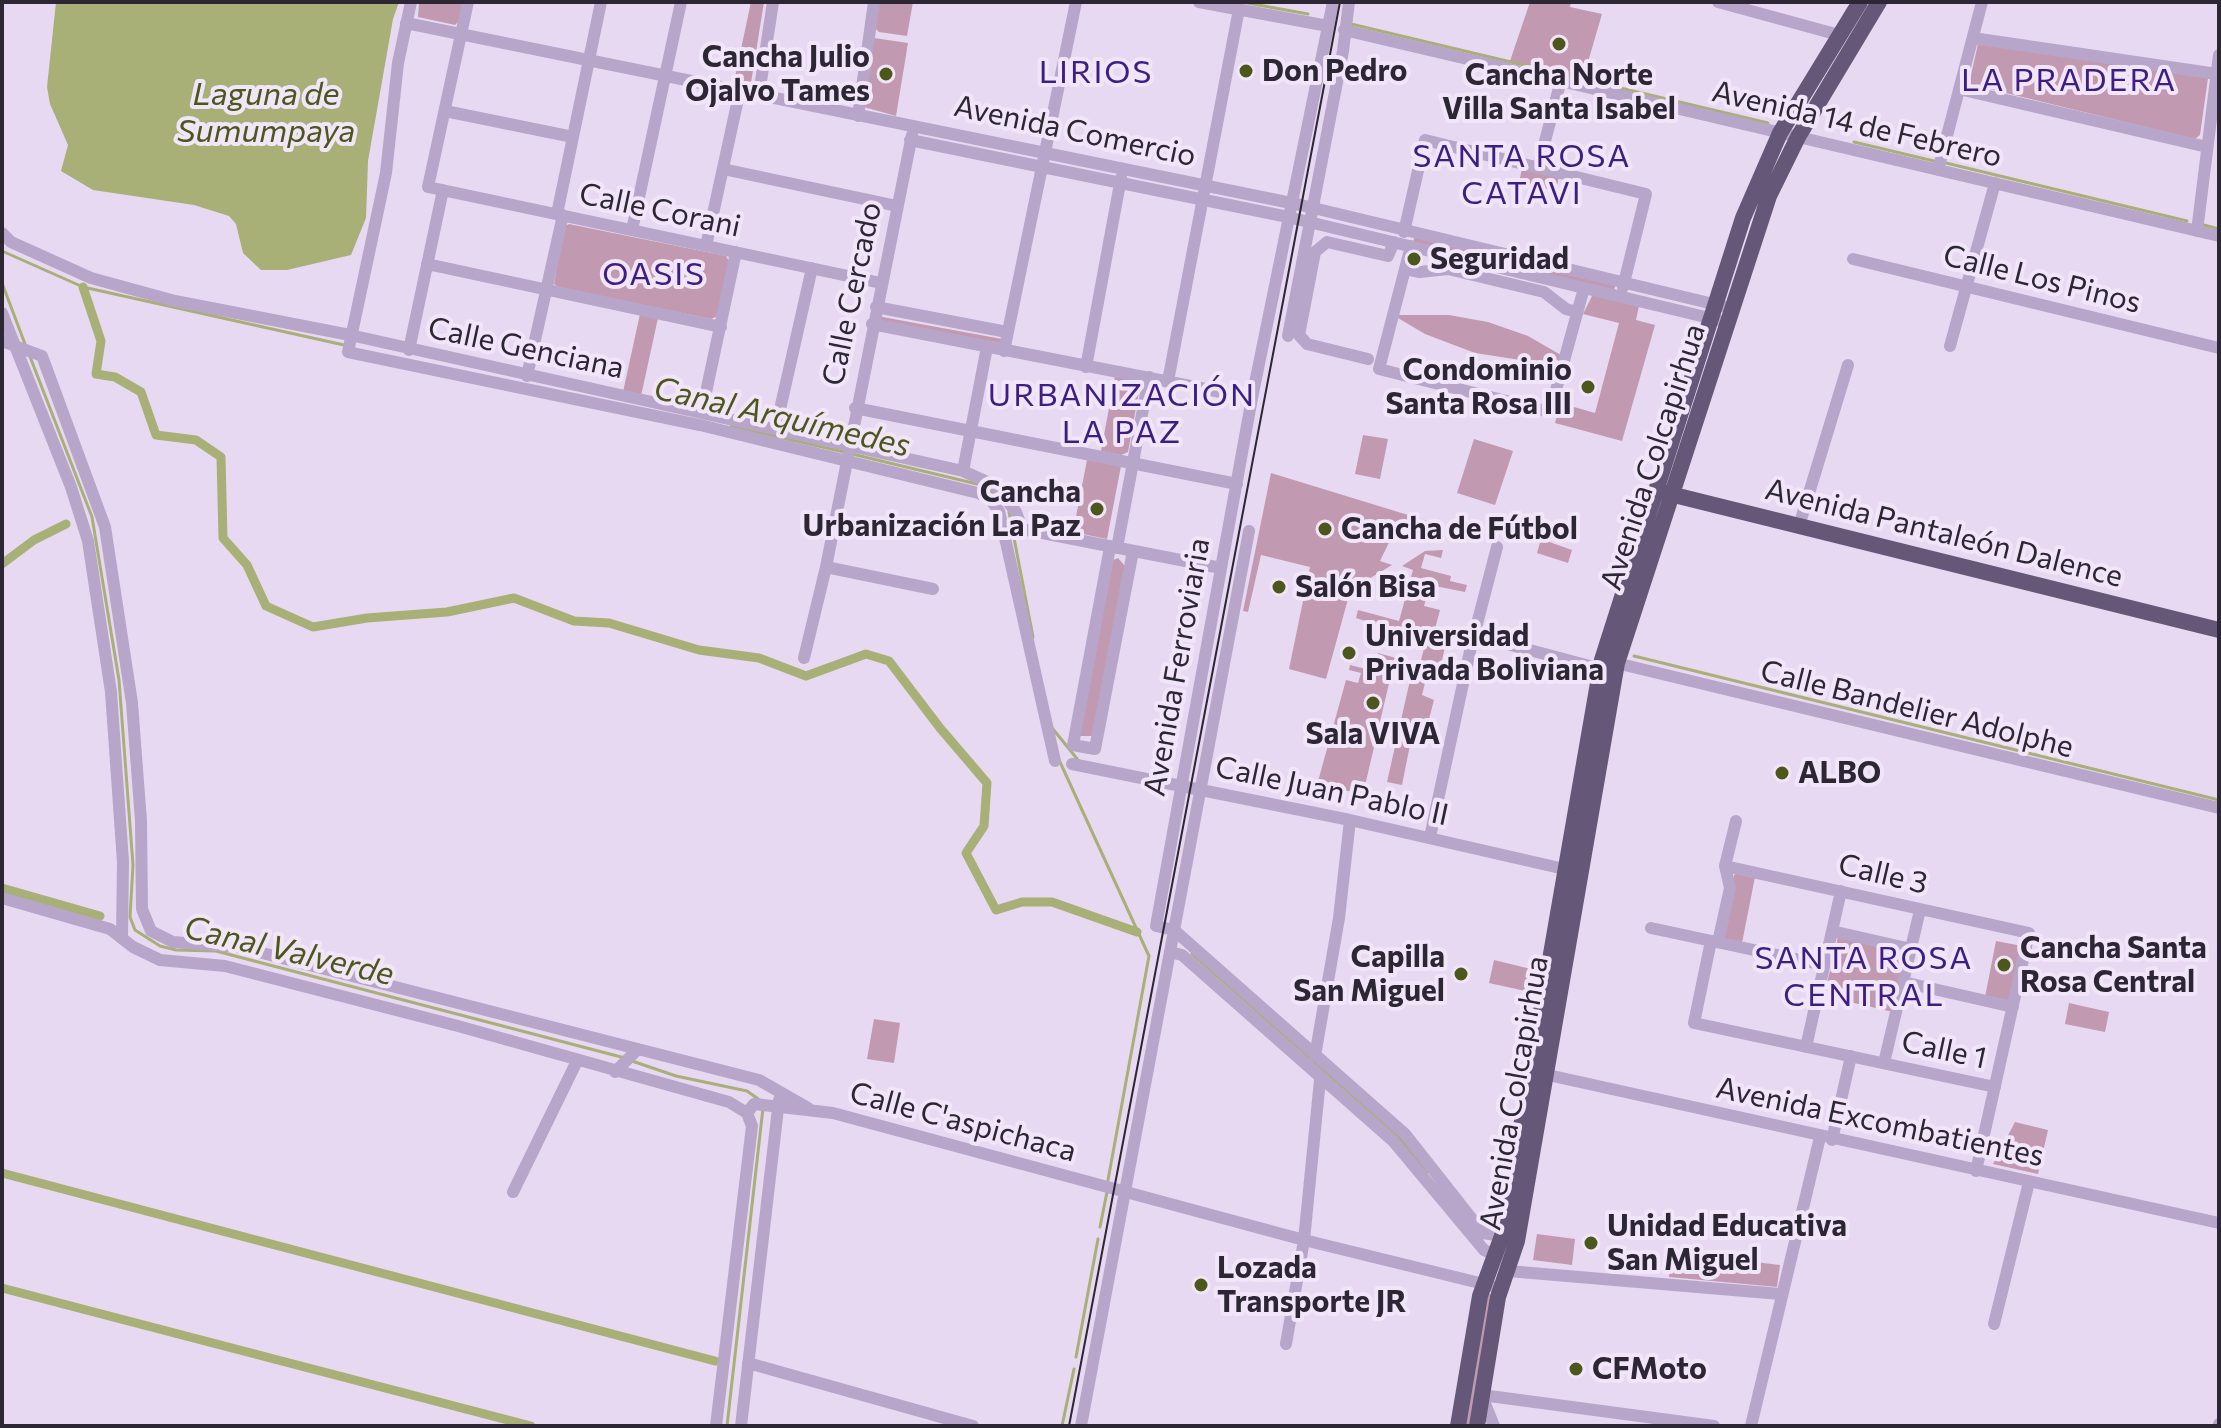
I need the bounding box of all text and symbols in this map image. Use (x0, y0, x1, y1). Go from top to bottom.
marker: Cancha Norte Villa Santa Isabel (1550, 35, 1568, 53)
place label: Cancha Julio Ojalvo Tames (685, 39, 870, 110)
district label: LIRIOS (1039, 53, 1153, 91)
place label: Don Pedro (1262, 53, 1407, 89)
place label: Cancha Norte Villa Santa Isabel (1442, 57, 1676, 128)
district label: LA PRADERA (1961, 61, 2177, 99)
marker: Don Pedro (1237, 62, 1255, 80)
marker: Cancha Julio Ojalvo Tames (877, 65, 895, 83)
street label: Avenida 14 de Febrero (1709, 73, 2005, 175)
water label: Laguna de Sumumpaya (177, 75, 355, 150)
street label: Avenida Comercio (951, 88, 1199, 174)
district label: SANTA ROSA CATAVI (1413, 137, 1631, 212)
street label: Calle Corani (576, 175, 744, 245)
street label: Calle Cercado (815, 199, 889, 389)
street label: Calle Los Pinos (1940, 237, 2144, 321)
place label: Seguridad (1430, 241, 1569, 277)
marker: Seguridad (1405, 250, 1423, 268)
district label: OASIS (602, 255, 706, 293)
street label: Calle Genciana (425, 310, 627, 386)
street label: Avenida Colcapirhua (1593, 319, 1713, 595)
place label: Condominio Santa Rosa III (1385, 352, 1572, 422)
water label: Canal Arquímedes (650, 369, 914, 465)
district label: URBANIZACIÓN LA PAZ (988, 376, 1256, 451)
marker: Condominio Santa Rosa III (1579, 378, 1597, 396)
street label: Avenida Pantaleón Dalence (1762, 471, 2126, 595)
place label: Cancha Urbanización La Paz (803, 474, 1081, 544)
marker: Cancha Urbanización La Paz (1088, 500, 1106, 518)
place label: Cancha de Fútbol (1341, 511, 1578, 547)
marker: Cancha de Fútbol (1316, 520, 1334, 538)
street label: Avenida Ferroviaria (1137, 535, 1217, 799)
place label: Salón Bisa (1295, 569, 1436, 605)
marker: Salón Bisa (1270, 578, 1288, 596)
place label: Universidad Privada Boliviana (1365, 618, 1604, 688)
marker: Universidad Privada Boliviana (1340, 644, 1358, 662)
street label: Calle Bandelier Adolphe (1757, 653, 2077, 765)
marker: Sala VIVA (1364, 694, 1382, 712)
place label: Sala VIVA (1306, 716, 1440, 752)
street label: Calle Juan Pablo II (1212, 749, 1452, 833)
place label: ALBO (1798, 755, 1881, 791)
marker: ALBO (1773, 764, 1791, 782)
street label: Calle 3 (1835, 846, 1931, 902)
water label: Canal Valverde (181, 908, 397, 994)
place label: Cancha Santa Rosa Central (2020, 930, 2207, 1000)
place label: Capilla San Miguel (1293, 939, 1445, 1010)
district label: SANTA ROSA CENTRAL (1755, 939, 1973, 1014)
street label: Avenida Colcapirhua (1472, 953, 1556, 1233)
marker: Cancha Santa Rosa Central (1995, 956, 2013, 974)
marker: Capilla San Miguel (1452, 965, 1470, 983)
street label: Calle 1 (1898, 1023, 1990, 1077)
street label: Avenida Excombatientes (1713, 1070, 2047, 1174)
street label: Calle C'aspichaca (846, 1075, 1080, 1169)
place label: Unidad Educativa San Miguel (1607, 1208, 1847, 1278)
marker: Unidad Educativa San Miguel (1582, 1234, 1600, 1252)
place label: Lozada Transporte JR (1217, 1250, 1406, 1320)
marker: Lozada Transporte JR (1192, 1276, 1210, 1294)
place label: CFMoto (1592, 1351, 1707, 1387)
marker: CFMoto (1567, 1360, 1585, 1378)

